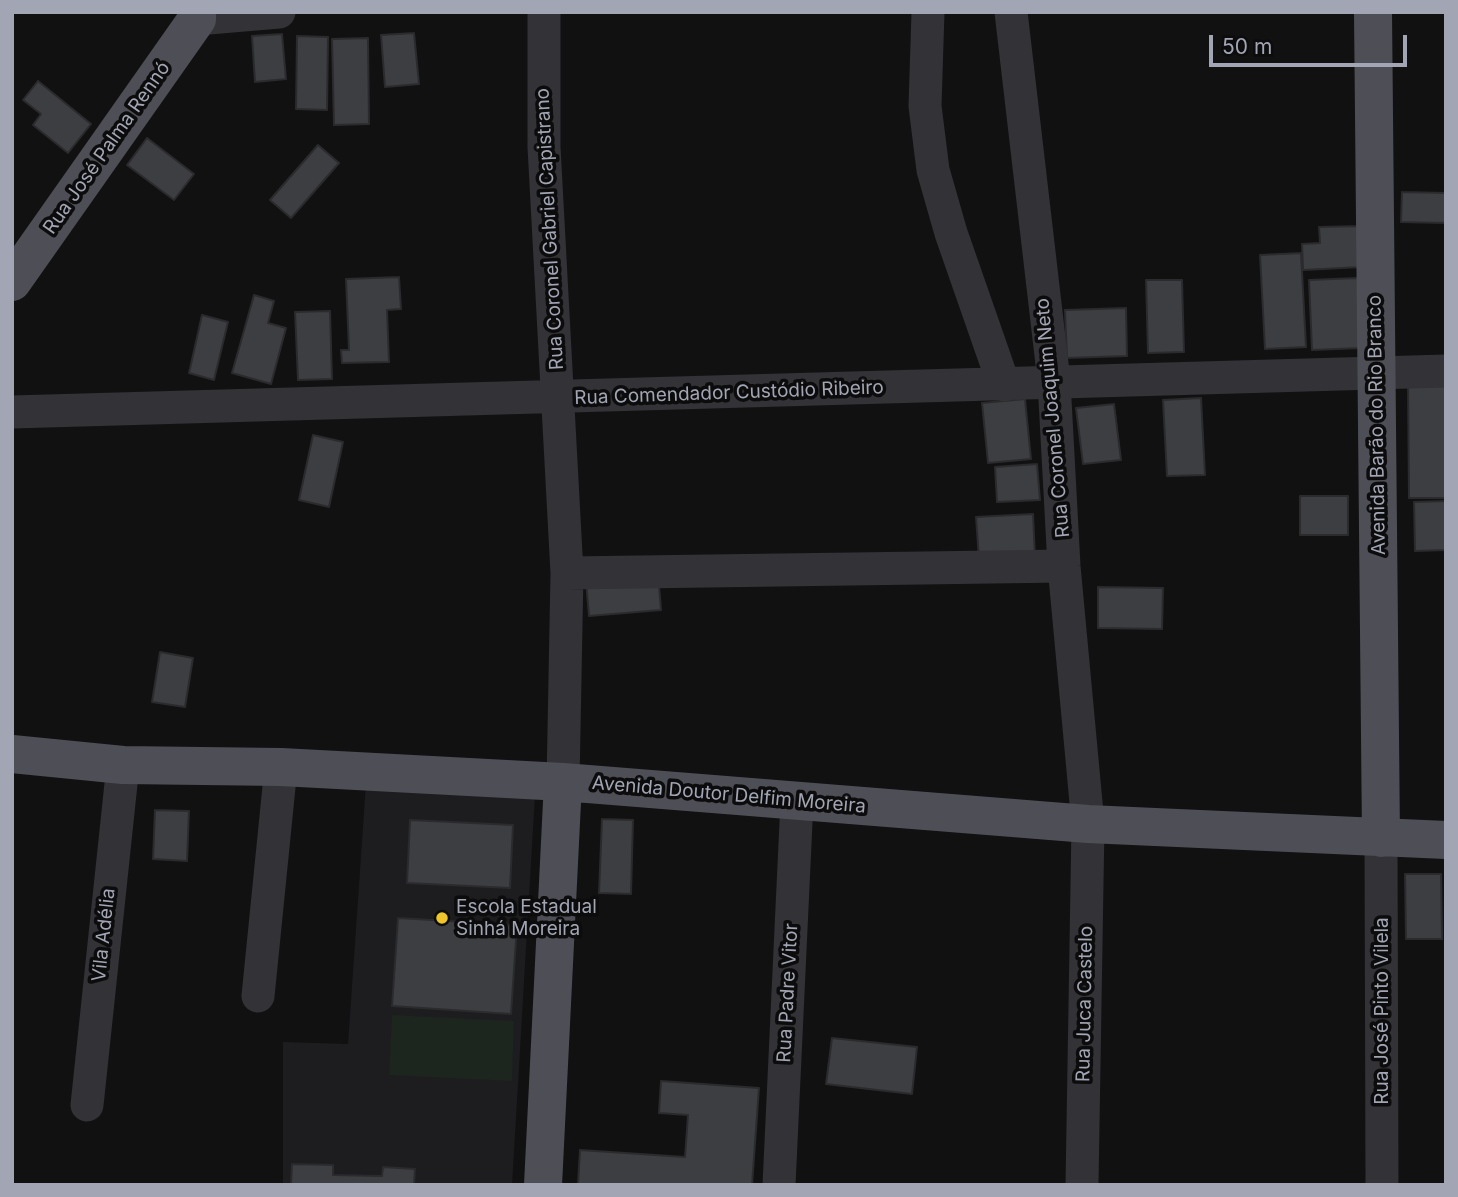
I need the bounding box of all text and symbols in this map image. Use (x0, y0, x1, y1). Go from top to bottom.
scale bar (1213, 21, 1411, 65)
text: 50 m (1222, 34, 1272, 59)
street label: Rua José Palma Rennó (39, 57, 175, 239)
street label: Rua Coronel Gabriel Capistrano (531, 87, 569, 371)
street label: Avenida Barão do Rio Branco (1363, 295, 1391, 555)
street label: Rua Coronel Joaquim Neto (1031, 297, 1075, 539)
street label: Rua Comendador Custódio Ribeiro (574, 376, 884, 410)
street label: Avenida Doutor Delfim Moreira (591, 772, 867, 818)
street label: Vila Adélia (88, 887, 120, 983)
place label: Escola Estadual Sinhá Moreira (456, 896, 597, 940)
marker: Escola Estadual Sinhá Moreira (434, 910, 450, 926)
street label: Rua José Pinto Vilela (1371, 917, 1393, 1105)
street label: Rua Padre Vitor (773, 923, 803, 1063)
street label: Rua Juca Castelo (1072, 926, 1098, 1082)

